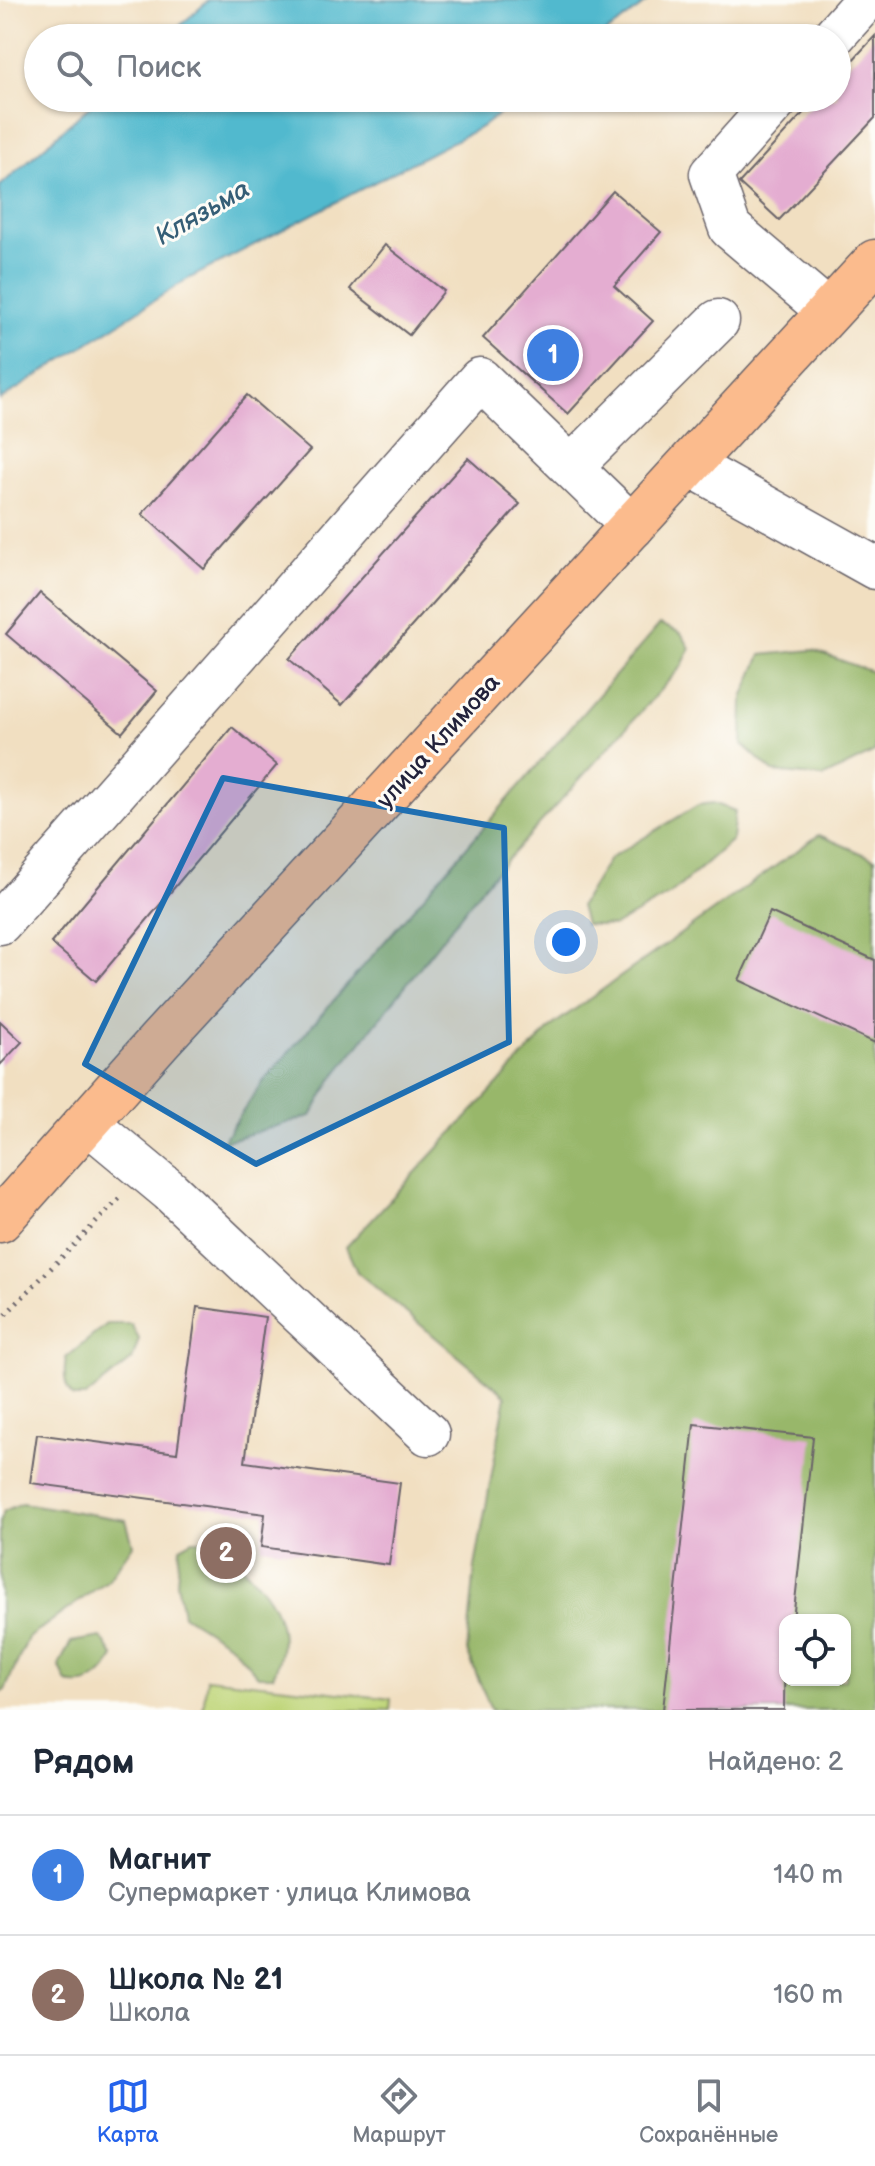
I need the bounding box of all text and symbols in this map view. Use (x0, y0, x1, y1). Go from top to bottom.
search box (24, 24, 851, 112)
icon: search (52, 46, 96, 90)
text: Поиск (116, 50, 202, 86)
water label: Клязьма (150, 174, 255, 253)
pin: 1 (527, 325, 579, 385)
street label: улица Климова (371, 668, 506, 814)
your location (546, 922, 586, 962)
pin: 2 (200, 1523, 252, 1583)
map controls (779, 1614, 851, 1686)
button: locate (779, 1614, 851, 1686)
text: Рядом (32, 1742, 134, 1783)
text: Найдено: 2 (707, 1747, 843, 1778)
text: Магнит (108, 1842, 211, 1878)
text: 1 (53, 1860, 63, 1891)
text: 140 m (773, 1860, 843, 1891)
text: Супермаркет · улица Климова (108, 1878, 471, 1909)
text: Школа № 21 (108, 1962, 284, 1998)
text: 2 (50, 1980, 66, 2011)
text: 160 m (773, 1980, 843, 2011)
text: Школа (108, 1998, 190, 2029)
tab: Карта (97, 2074, 159, 2149)
tab: Маршрут (352, 2074, 446, 2149)
tab: Сохранённые (639, 2074, 778, 2149)

